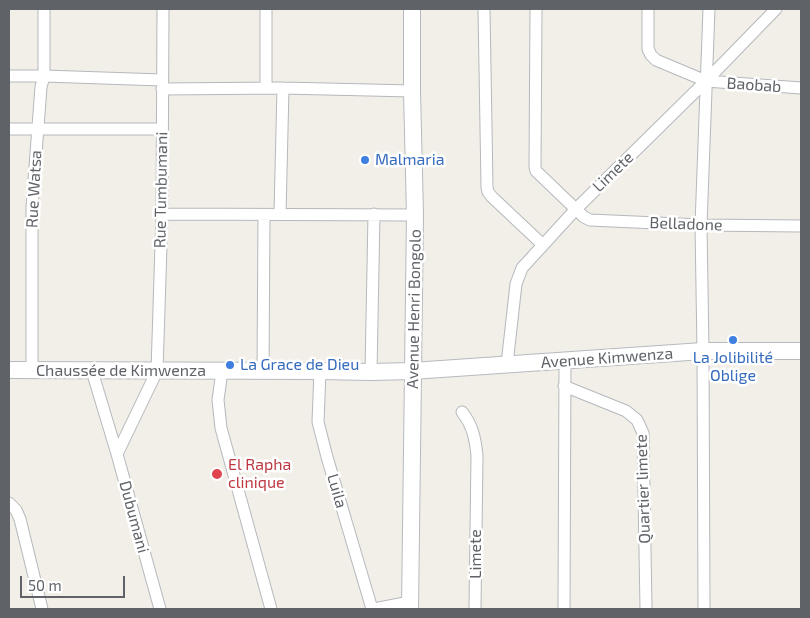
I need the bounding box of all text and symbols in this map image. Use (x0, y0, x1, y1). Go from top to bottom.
street label: Baobab (726, 74, 782, 96)
street label: Rue Tumbumani (150, 132, 172, 248)
street label: Limete (589, 148, 637, 196)
street label: Rue Watsa (22, 150, 46, 228)
place label: Malmaria (375, 150, 445, 170)
marker: Malmaria (359, 154, 371, 166)
street label: Belladone (649, 213, 723, 235)
street label: Avenue Henri Bongolo (403, 229, 425, 389)
marker: La Jolibilité Oblige (727, 334, 739, 346)
street label: Avenue Kimwenza (540, 344, 674, 372)
place label: La Jolibilité Oblige (693, 348, 773, 386)
place label: La Grace de Dieu (240, 355, 359, 375)
marker: La Grace de Dieu (224, 359, 236, 371)
street label: Chaussée de Kimwenza (36, 361, 206, 381)
street label: Quartier limete (631, 434, 655, 544)
place label: El Rapha clinique (228, 455, 291, 493)
marker: El Rapha clinique (210, 467, 224, 481)
street label: Luila (323, 472, 351, 510)
street label: Dubumani (115, 479, 153, 555)
street label: Limete (466, 529, 486, 579)
scale bar (22, 566, 128, 598)
text: 50 m (28, 576, 62, 594)

